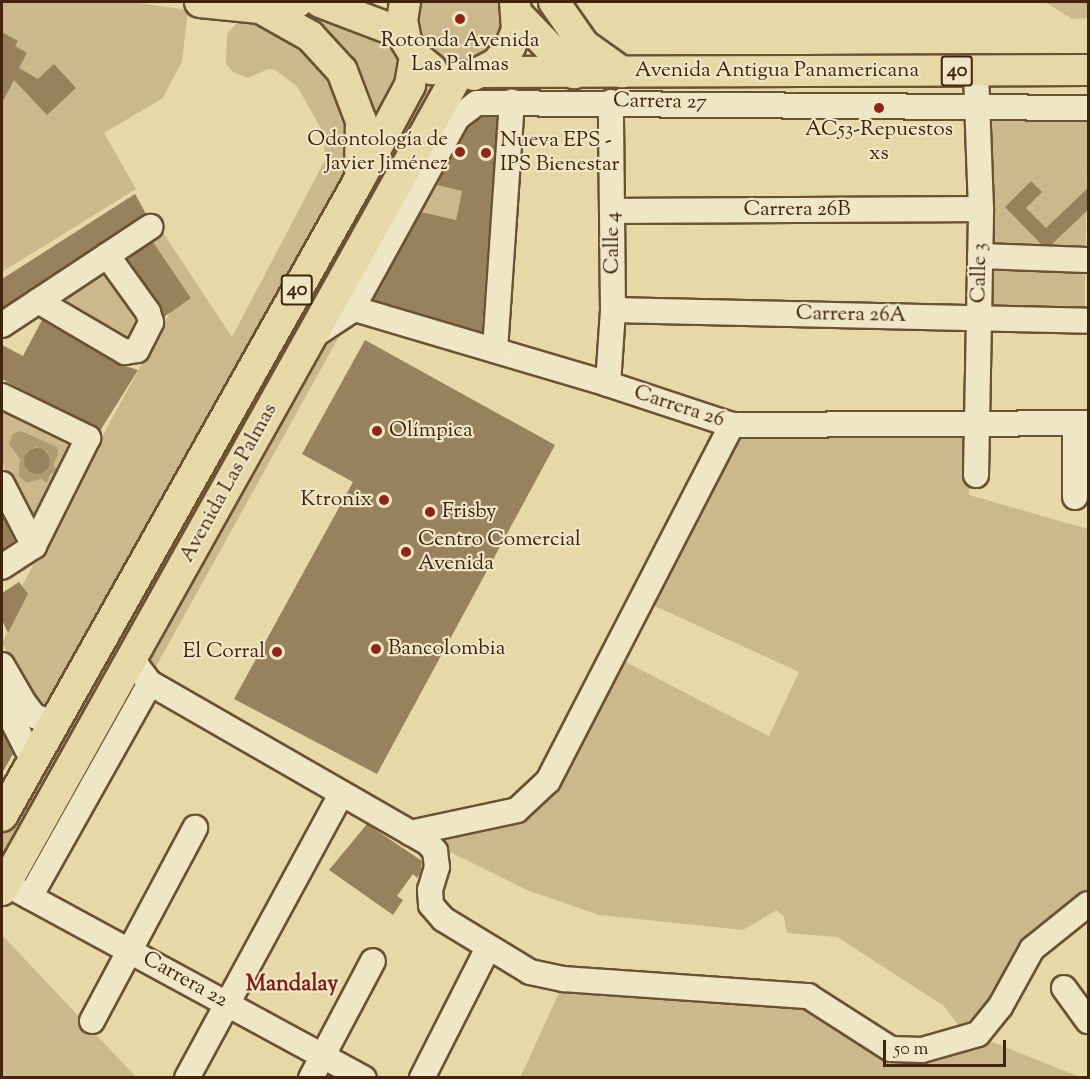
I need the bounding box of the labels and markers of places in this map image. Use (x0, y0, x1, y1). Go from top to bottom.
marker: Rotonda Avenida Las Palmas (453, 12, 467, 26)
place label: Rotonda Avenida Las Palmas (381, 28, 539, 78)
marker: AC53-Repuestos xs (872, 101, 886, 115)
place label: AC53-Repuestos xs (805, 117, 953, 167)
place label: Odontología de Javier Jiménez (307, 127, 448, 177)
place label: Nueva EPS - IPS Bienestar (500, 128, 619, 178)
marker: Nueva EPS - IPS Bienestar (477, 144, 495, 162)
marker: Odontología de Javier Jiménez (453, 145, 467, 159)
place label: Olímpica (389, 418, 473, 444)
marker: Olímpica (370, 424, 384, 438)
place label: Ktronix (301, 487, 372, 513)
marker: Ktronix (377, 493, 391, 507)
place label: Frisby (442, 499, 497, 525)
marker: Frisby (423, 505, 437, 519)
place label: Centro Comercial Avenida (418, 527, 581, 577)
marker: Centro Comercial Avenida (399, 545, 413, 559)
place label: Bancolombia (388, 636, 505, 662)
place label: El Corral (183, 639, 265, 665)
marker: Bancolombia (369, 642, 383, 656)
marker: El Corral (270, 645, 284, 659)

